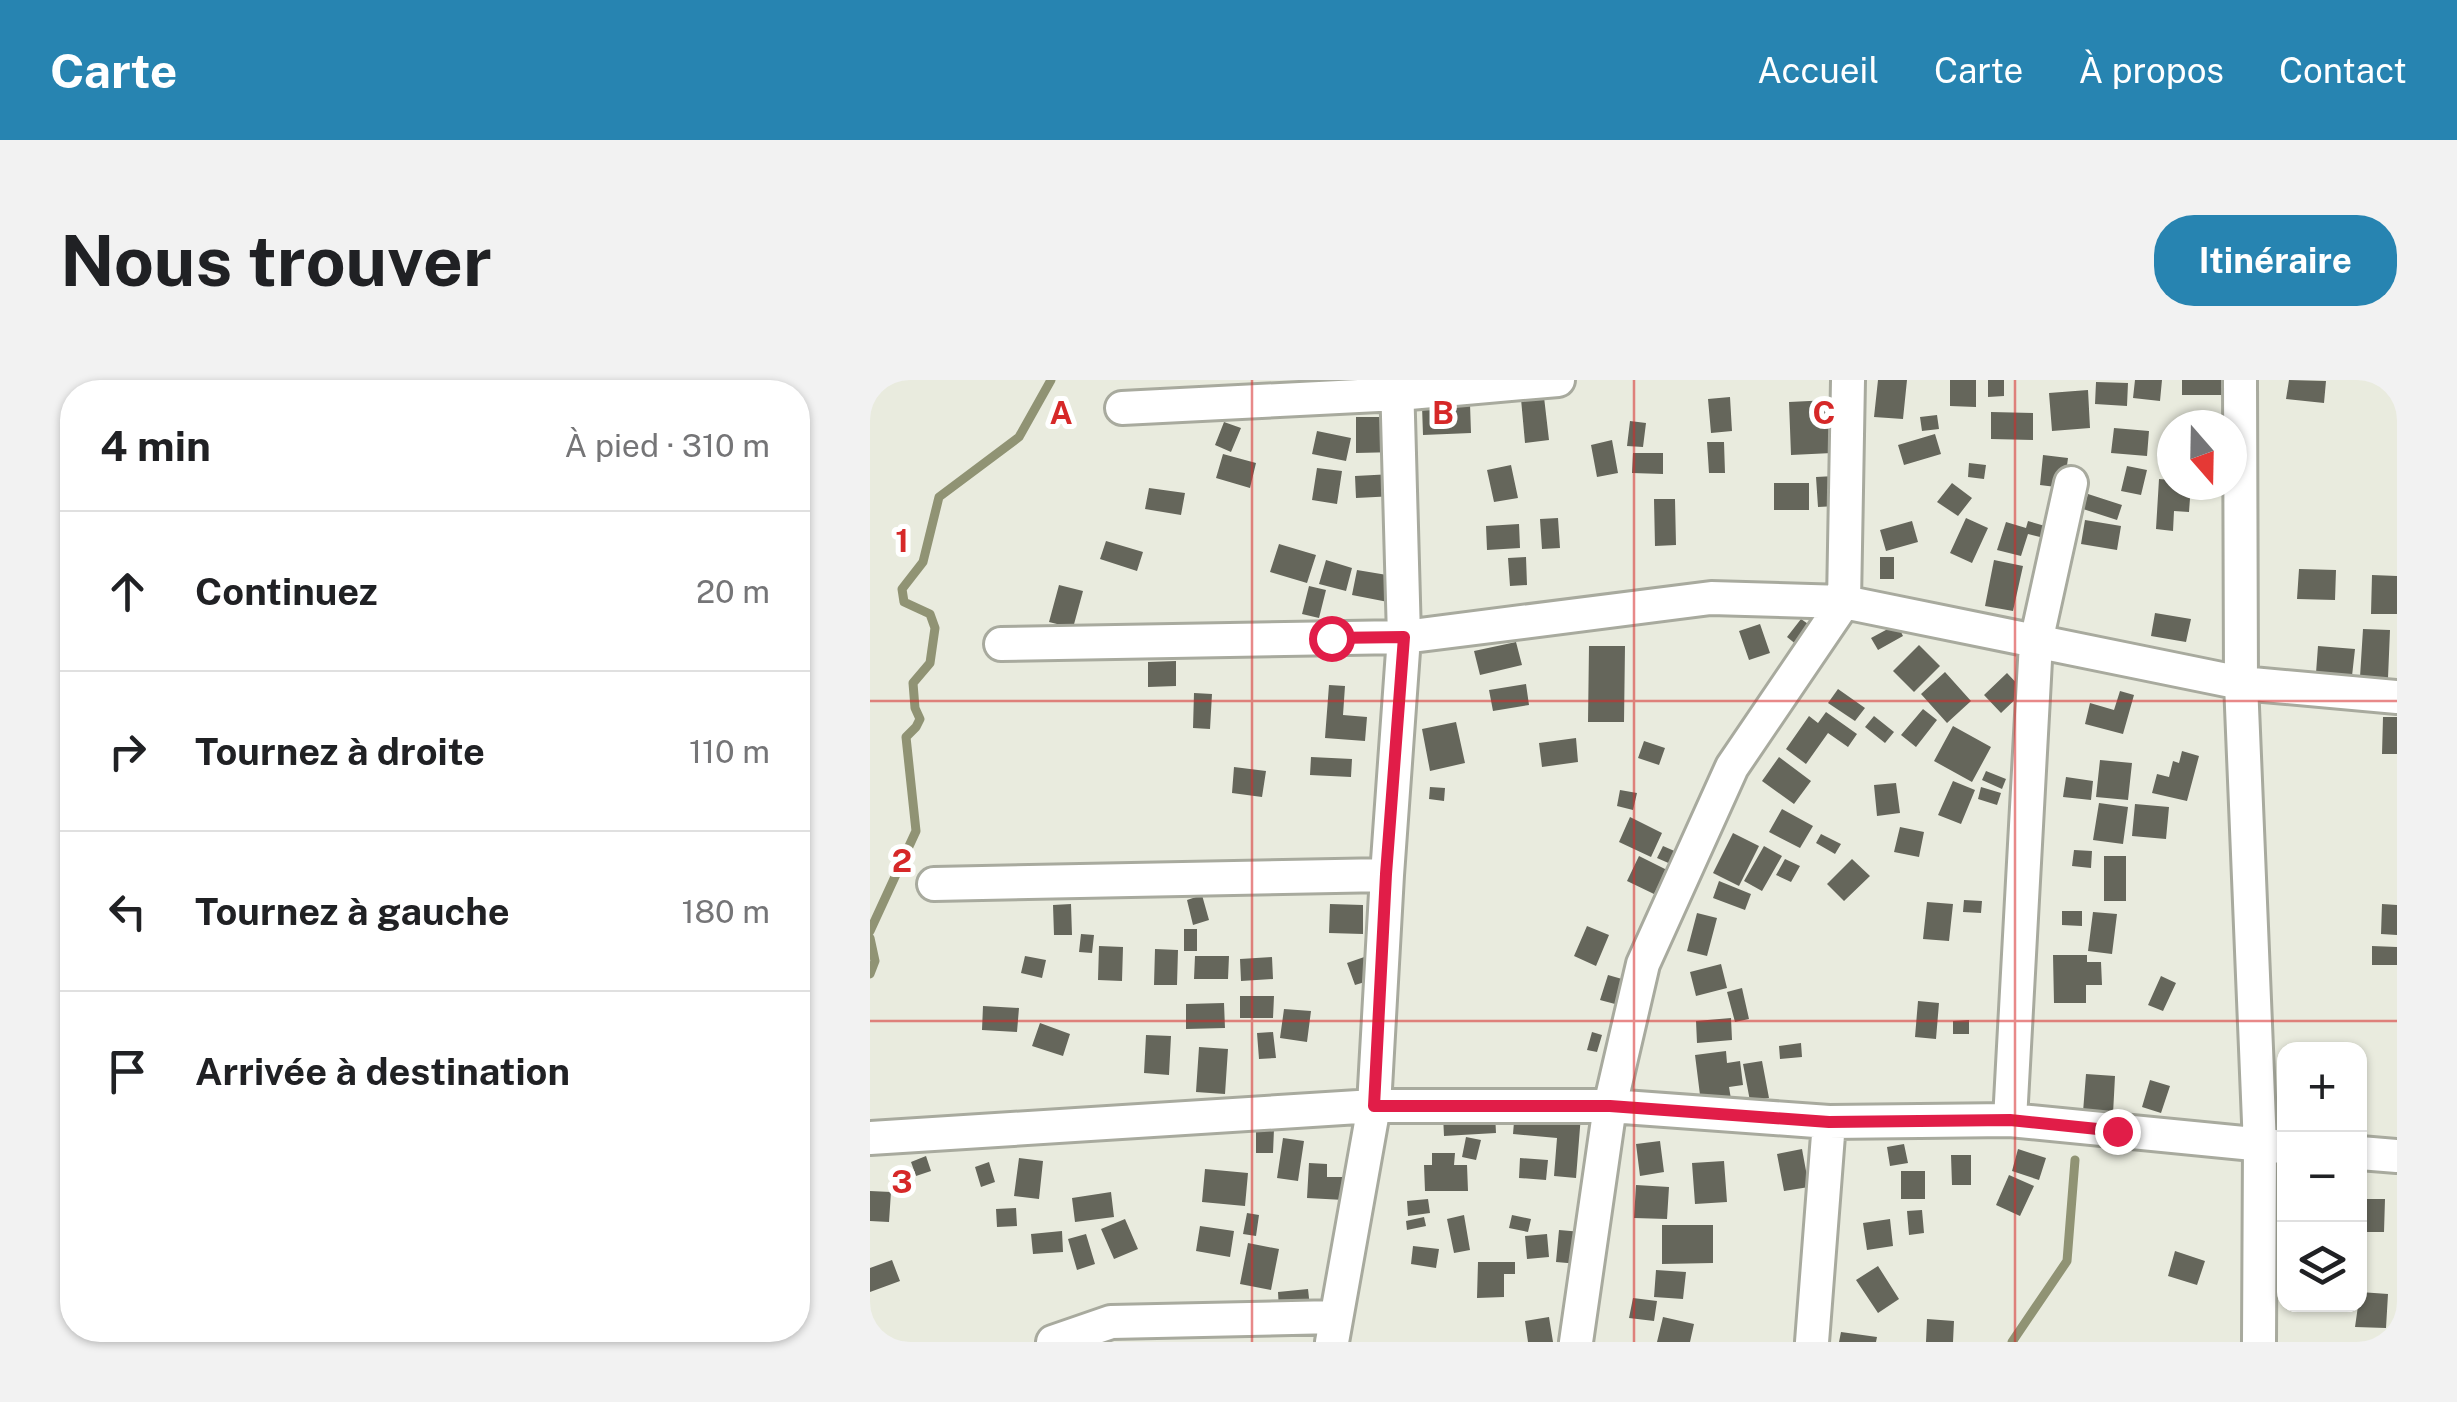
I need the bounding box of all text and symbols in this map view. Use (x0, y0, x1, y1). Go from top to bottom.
text: Carte (50, 42, 177, 99)
text: Accueil (1757, 50, 1879, 91)
text: Carte (1934, 50, 2023, 91)
text: À propos (2078, 50, 2224, 91)
text: Contact (2279, 50, 2407, 91)
button: Itinéraire (2154, 215, 2397, 306)
text: Nous trouver (60, 219, 492, 302)
text: A (1049, 394, 1073, 431)
text: B (1432, 394, 1454, 431)
text: C (1813, 394, 1835, 431)
north arrow (2157, 410, 2247, 500)
text: 4 min (100, 421, 211, 470)
text: À pied · 310 m (564, 427, 770, 464)
text: 1 (895, 522, 909, 559)
icon: ahead (100, 564, 155, 619)
text: Continuez (195, 569, 378, 614)
text: 20 m (696, 573, 770, 610)
route start (1309, 616, 1355, 662)
icon: right (100, 724, 155, 779)
text: Tournez à droite (195, 729, 485, 774)
text: 110 m (689, 733, 770, 770)
text: 2 (892, 842, 912, 879)
icon: left (100, 884, 155, 939)
text: Tournez à gauche (195, 889, 510, 934)
text: 180 m (681, 893, 770, 930)
map controls (2277, 1042, 2367, 1312)
button: + (2277, 1042, 2367, 1132)
icon: arrive (100, 1044, 155, 1099)
text: Arrivée à destination (195, 1049, 570, 1094)
route end (2095, 1109, 2141, 1155)
button: − (2277, 1132, 2367, 1222)
text: 3 (891, 1163, 913, 1200)
button: layers (2277, 1222, 2367, 1312)

